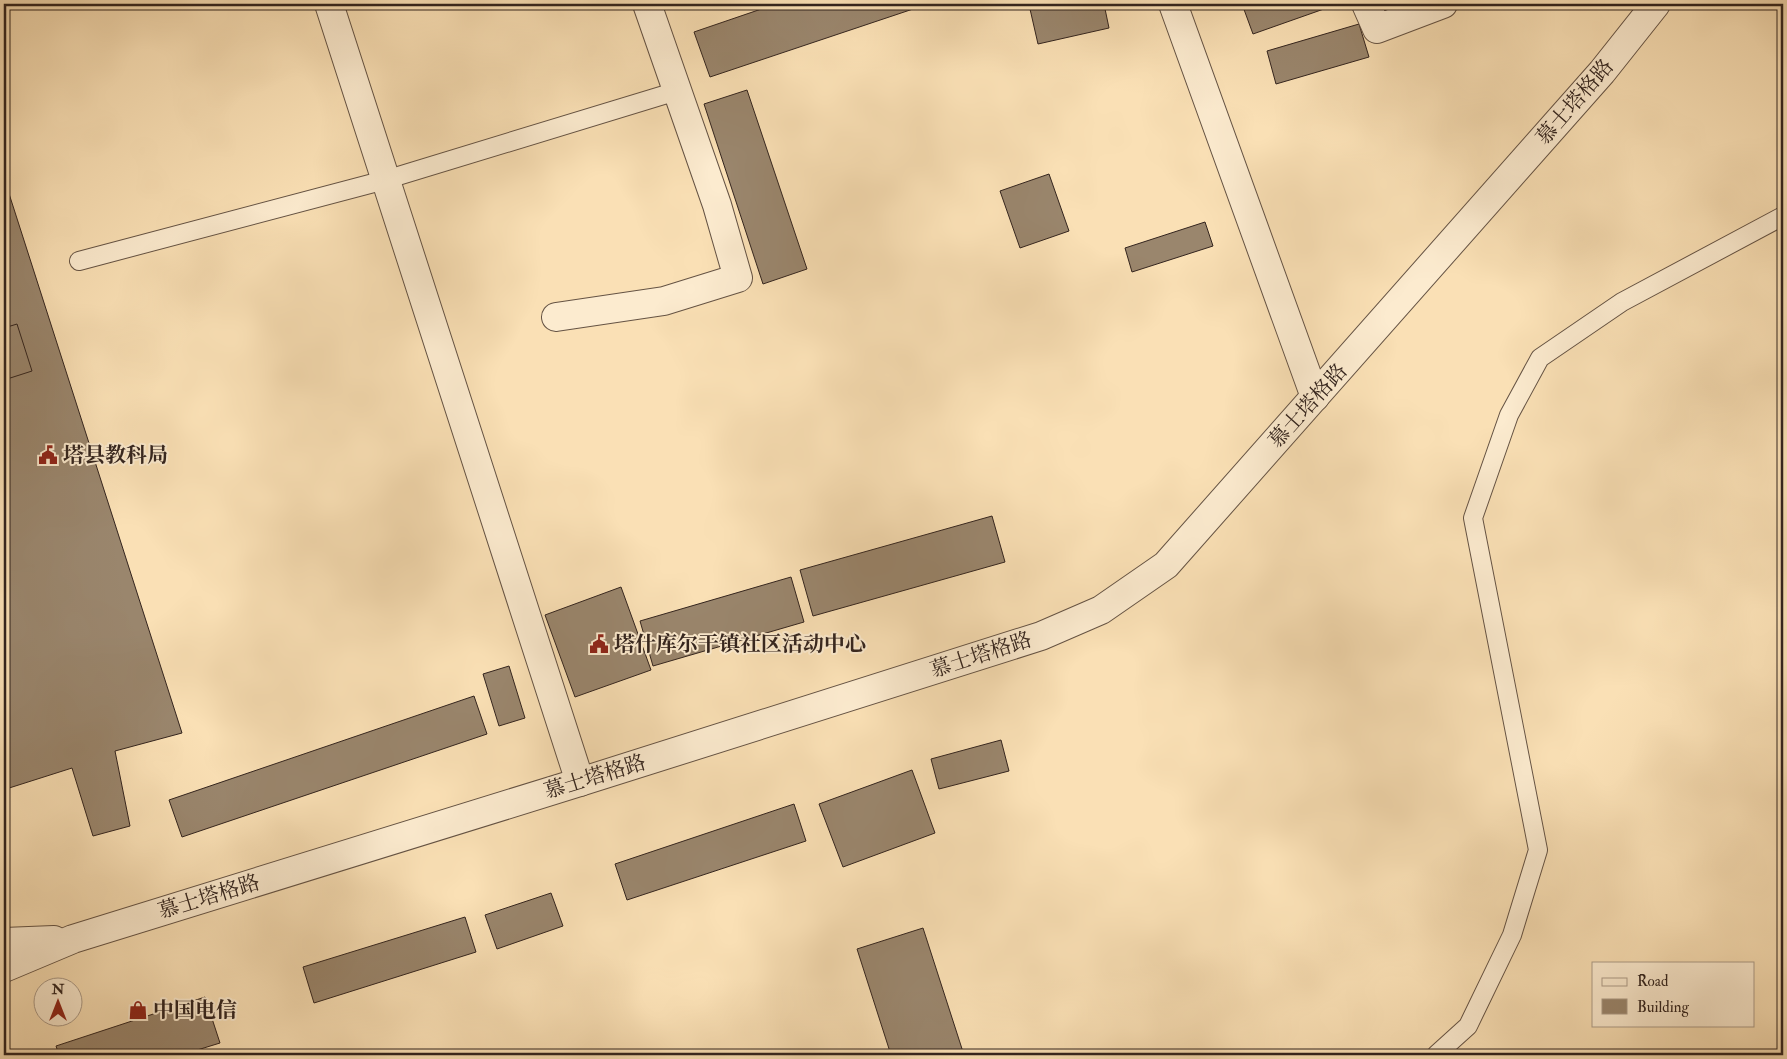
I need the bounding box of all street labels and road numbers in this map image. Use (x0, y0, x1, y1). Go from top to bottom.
street label: 慕士塔格路 (1530, 54, 1620, 150)
street label: 慕士塔格路 (1263, 358, 1353, 454)
street label: 慕士塔格路 (927, 626, 1035, 684)
street label: 慕士塔格路 (541, 749, 649, 805)
street label: 慕士塔格路 (155, 869, 263, 925)

